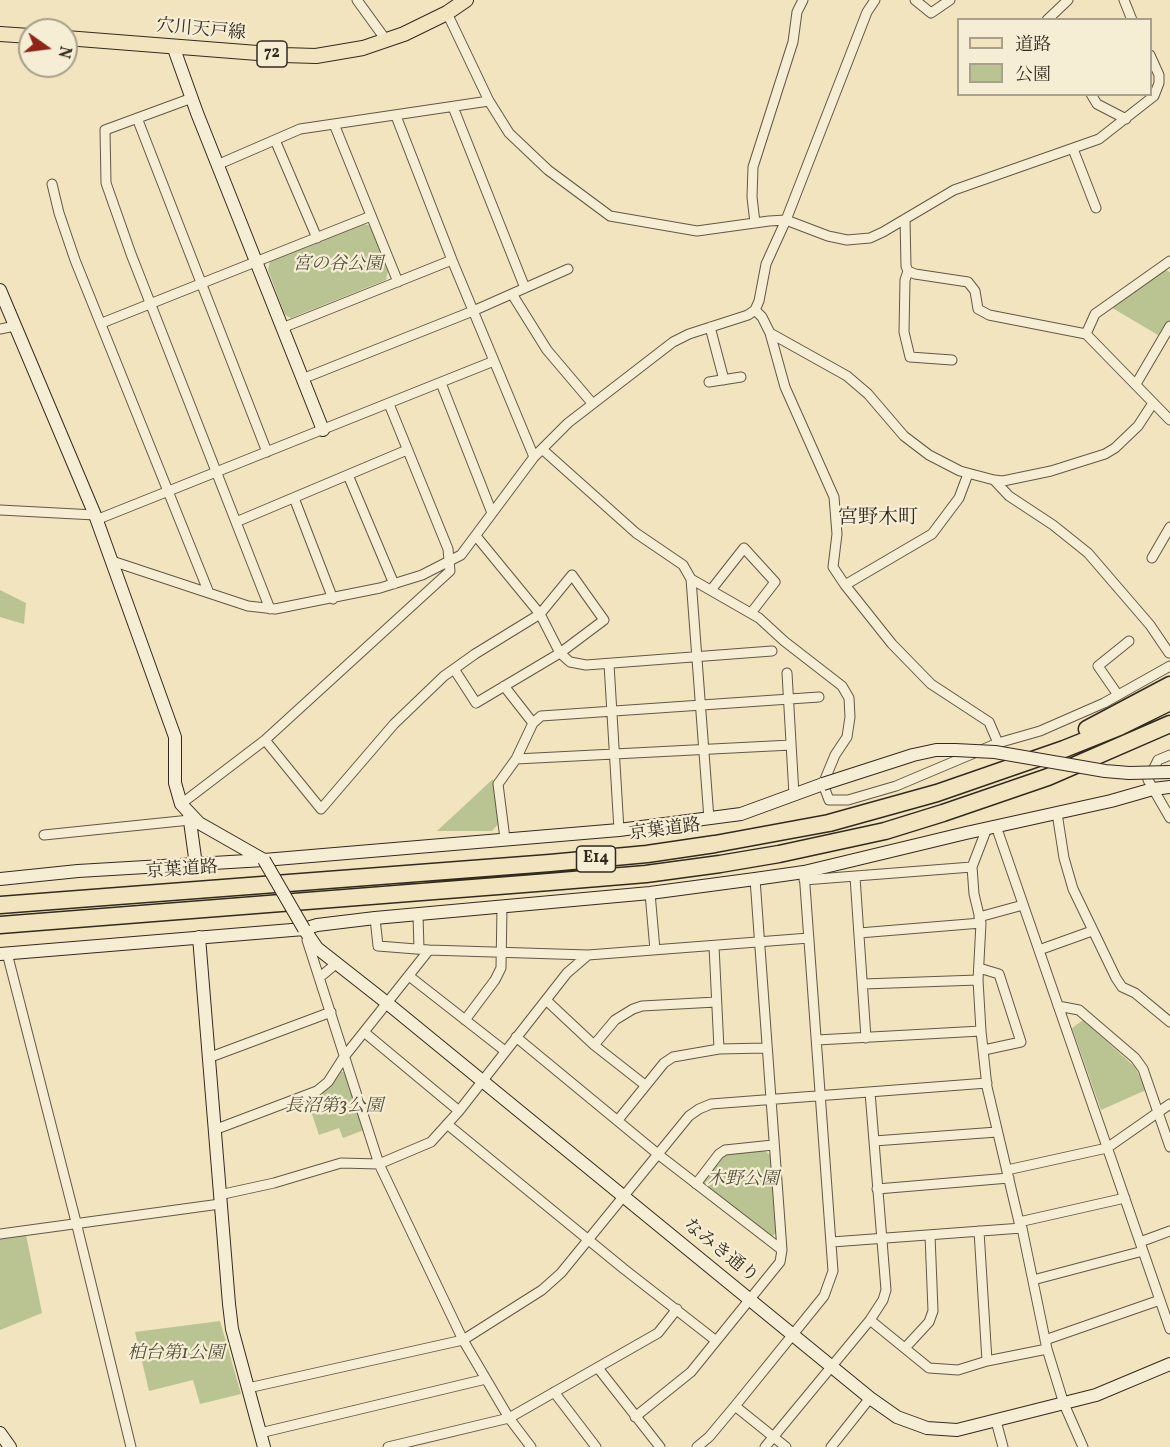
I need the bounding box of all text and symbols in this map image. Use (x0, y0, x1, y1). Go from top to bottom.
street label: 穴川天戸線 (155, 16, 247, 46)
north arrow (18, 18, 78, 78)
legend (957, 18, 1152, 96)
text: 道路 (1015, 33, 1051, 58)
road number: 72 (257, 41, 287, 67)
text: N (51, 44, 76, 60)
text: 公園 (1015, 63, 1051, 88)
park label: 宮の谷公園 (293, 255, 383, 277)
district label: 宮野木町 (838, 507, 918, 531)
street label: 京葉道路 (628, 816, 702, 846)
road number: E14 (576, 846, 616, 872)
street label: 京葉道路 (145, 858, 219, 884)
park label: 長沼第3公園 (285, 1097, 383, 1119)
park label: 木野公園 (707, 1170, 779, 1192)
street label: なみき通り (678, 1215, 762, 1289)
park label: 柏台第1公園 (128, 1344, 224, 1366)

